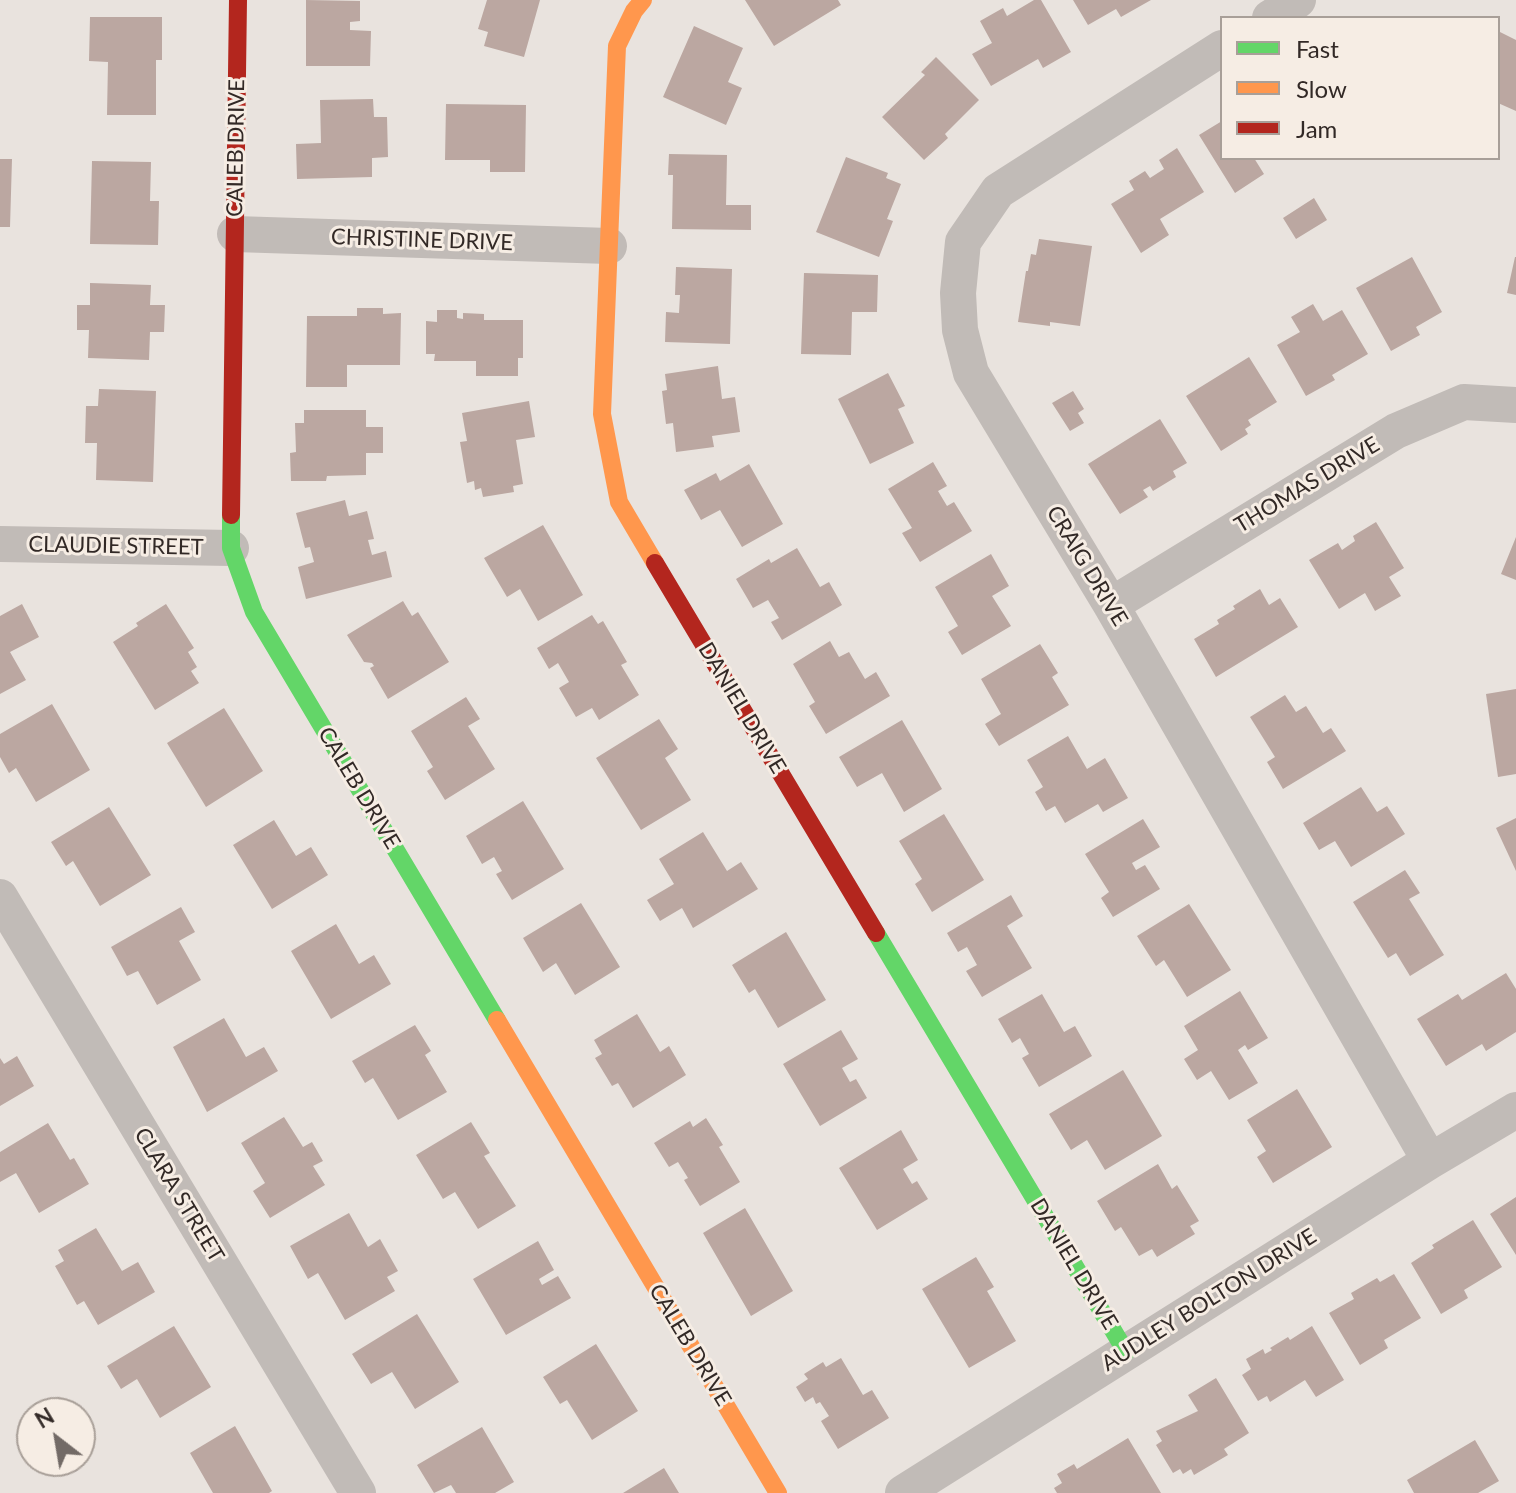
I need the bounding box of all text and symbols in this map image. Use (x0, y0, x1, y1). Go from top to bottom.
legend (1220, 16, 1500, 160)
text: Fast (1296, 34, 1339, 63)
text: Slow (1296, 74, 1347, 103)
street label: CALEB DRIVE (222, 79, 250, 217)
text: Jam (1296, 114, 1337, 143)
street label: CHRISTINE DRIVE (331, 224, 513, 256)
street label: THOMAS DRIVE (1230, 431, 1384, 539)
street label: CRAIG DRIVE (1041, 501, 1133, 631)
street label: CLAUDIE STREET (28, 531, 204, 561)
street label: DANIEL DRIVE (693, 638, 791, 778)
street label: CALEB DRIVE (312, 722, 406, 854)
street label: CLARA STREET (128, 1123, 230, 1267)
street label: DANIEL DRIVE (1025, 1194, 1123, 1334)
street label: AUDLEY BOLTON DRIVE (1097, 1223, 1321, 1377)
street label: CALEB DRIVE (643, 1279, 737, 1411)
north arrow (16, 1397, 96, 1477)
text: N (30, 1402, 59, 1434)

